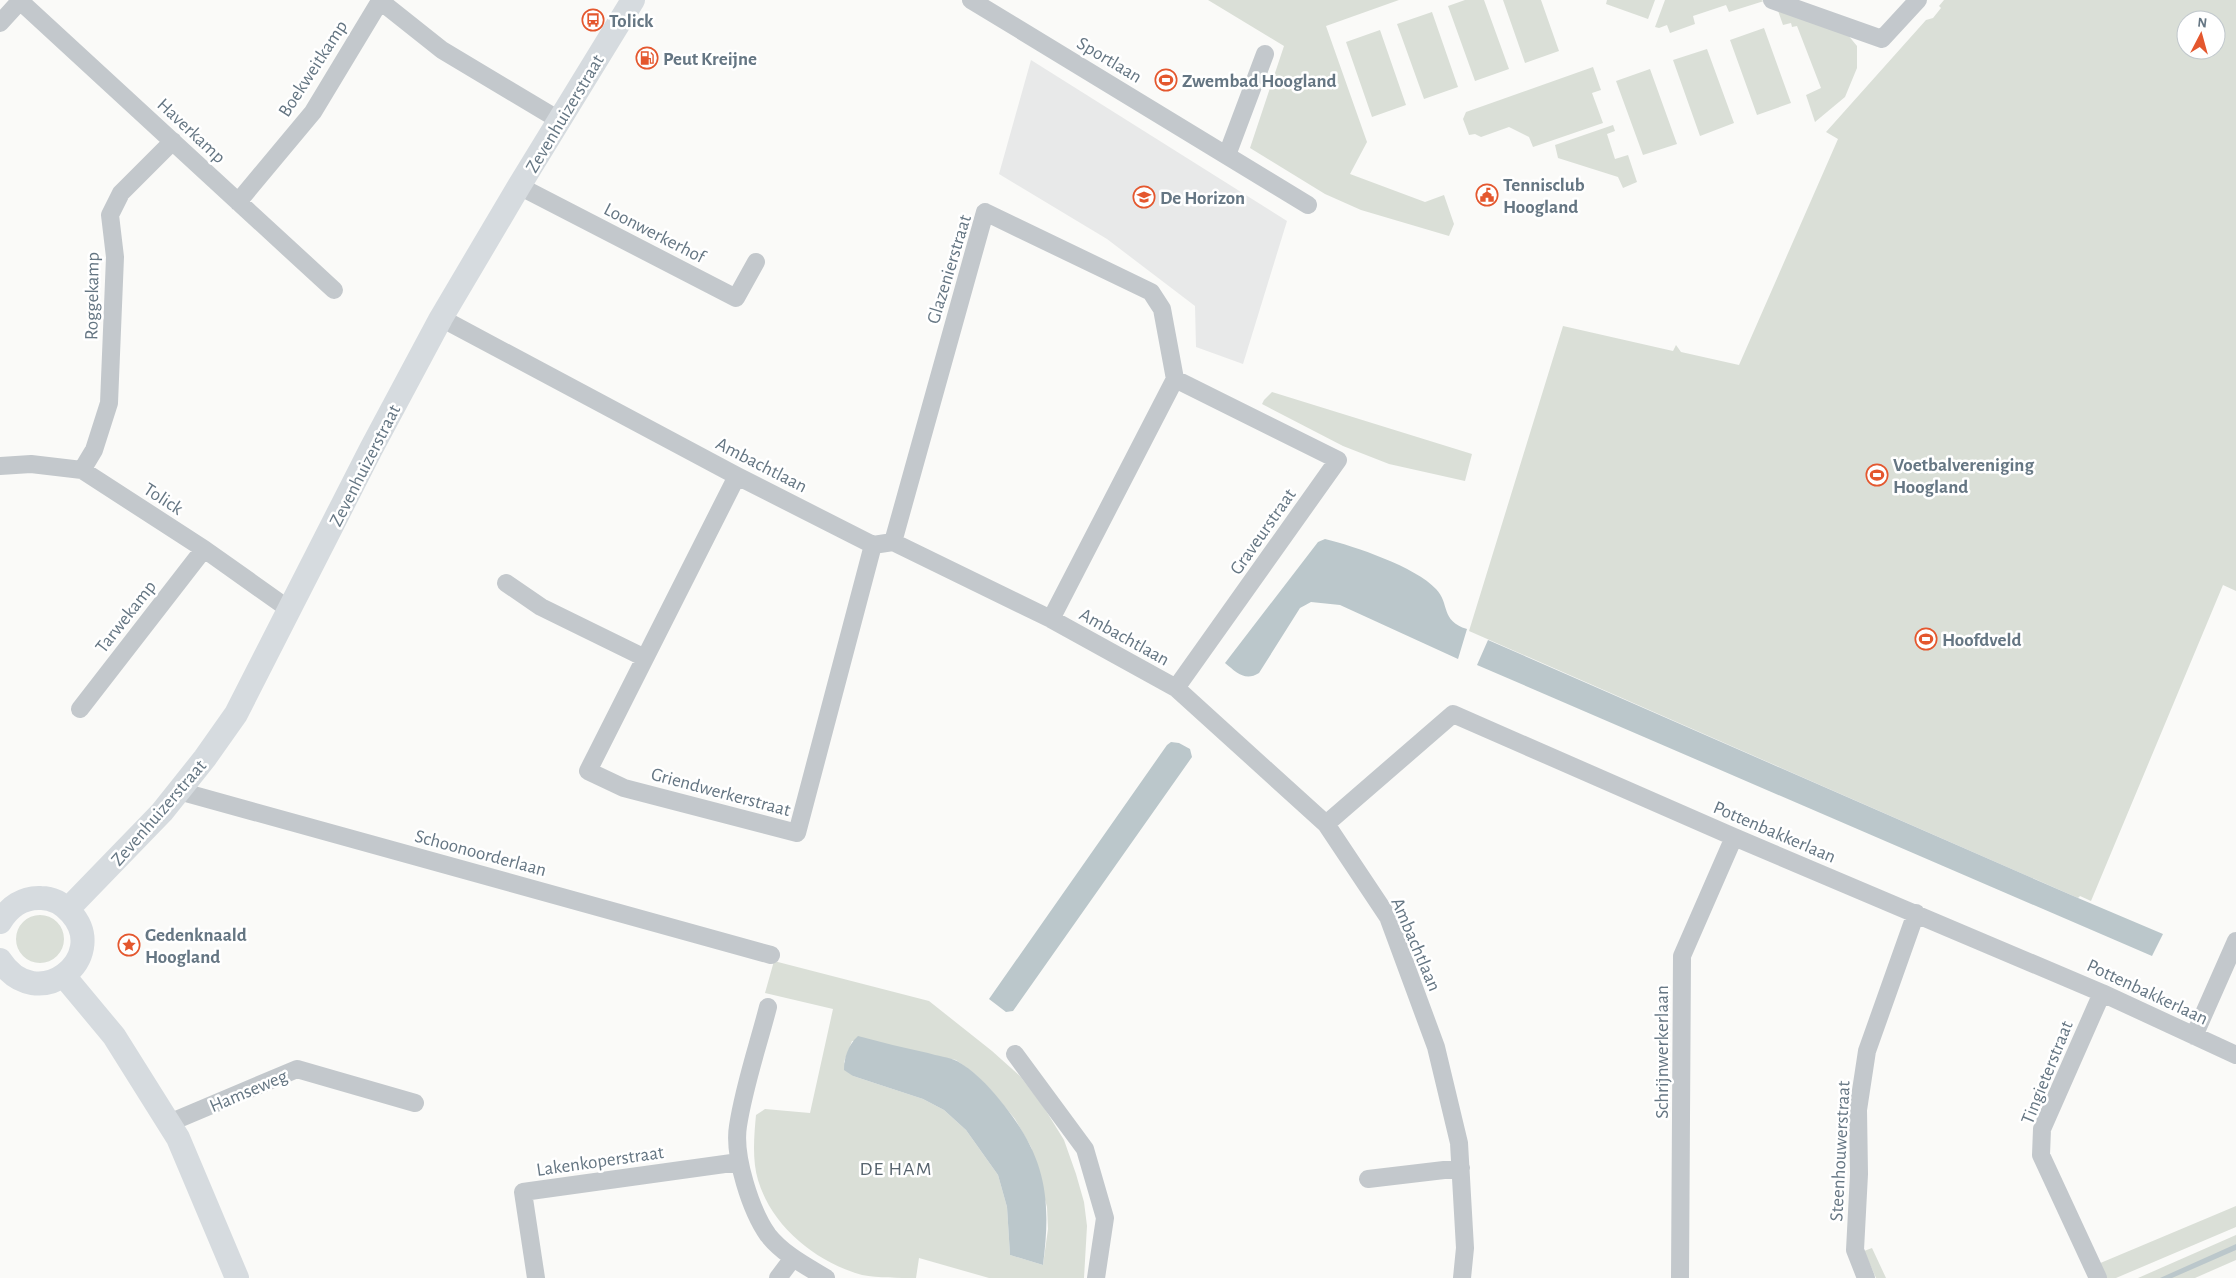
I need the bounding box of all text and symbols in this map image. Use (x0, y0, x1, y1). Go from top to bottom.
bus stop icon: Tolick (581, 8, 605, 32)
north arrow (2176, 10, 2226, 60)
place label: Tolick (609, 12, 654, 31)
text: N (2197, 16, 2208, 31)
street label: Boekweitkamp (275, 17, 351, 120)
street label: Sportlaan (1074, 34, 1145, 87)
fuel station icon: Peut Kreijne (635, 46, 659, 70)
place label: Peut Kreijne (663, 50, 757, 69)
street label: Zevenhuizerstraat (523, 51, 608, 176)
sports icon: Zwembad Hoogland (1154, 68, 1178, 92)
place label: Zwembad Hoogland (1182, 72, 1337, 91)
street label: Haverkamp (153, 95, 229, 167)
place label: Tennisclub Hoogland (1503, 176, 1585, 217)
public building icon: Tennisclub Hoogland (1475, 183, 1499, 207)
school or university icon: De Horizon (1132, 185, 1156, 209)
place label: De Horizon (1160, 189, 1245, 208)
street label: Loonwerkerhof (601, 200, 709, 268)
street label: Glazenierstraat (924, 213, 975, 326)
street label: Roggekamp (82, 252, 103, 340)
street label: Zevenhuizerstraat (326, 402, 404, 530)
street label: Ambachtlaan (713, 434, 810, 496)
place label: Voetbalvereniging Hoogland (1893, 456, 2034, 497)
sports icon: Voetbalvereniging Hoogland (1865, 463, 1889, 487)
street label: Tolick (140, 480, 187, 519)
street label: Graveurstraat (1227, 485, 1300, 578)
street label: Tarwekamp (92, 577, 160, 657)
street label: Ambachtlaan (1076, 605, 1172, 670)
sports icon: Hoofdveld (1914, 627, 1938, 651)
place label: Hoofdveld (1942, 631, 2021, 650)
street label: Zevenhuizerstraat (108, 756, 210, 870)
street label: Griendwerkerstraat (649, 765, 792, 820)
street label: Pottenbakkerlaan (1710, 798, 1839, 867)
street label: Schoonoorderlaan (413, 827, 548, 880)
street label: Ambachtlaan (1387, 895, 1444, 994)
place label: Gedenknaald Hoogland (145, 926, 247, 967)
place icon: Gedenknaald Hoogland (117, 933, 141, 957)
street label: Pottenbakkerlaan (2084, 956, 2211, 1029)
street label: Schrijnwerkerlaan (1653, 985, 1672, 1119)
street label: Tingieterstraat (2018, 1018, 2077, 1127)
street label: Hamseweg (207, 1066, 291, 1116)
street label: Steenhouwerstraat (1827, 1080, 1854, 1222)
street label: Lakenkoperstraat (535, 1143, 665, 1180)
district label: DE HAM (860, 1159, 932, 1179)

